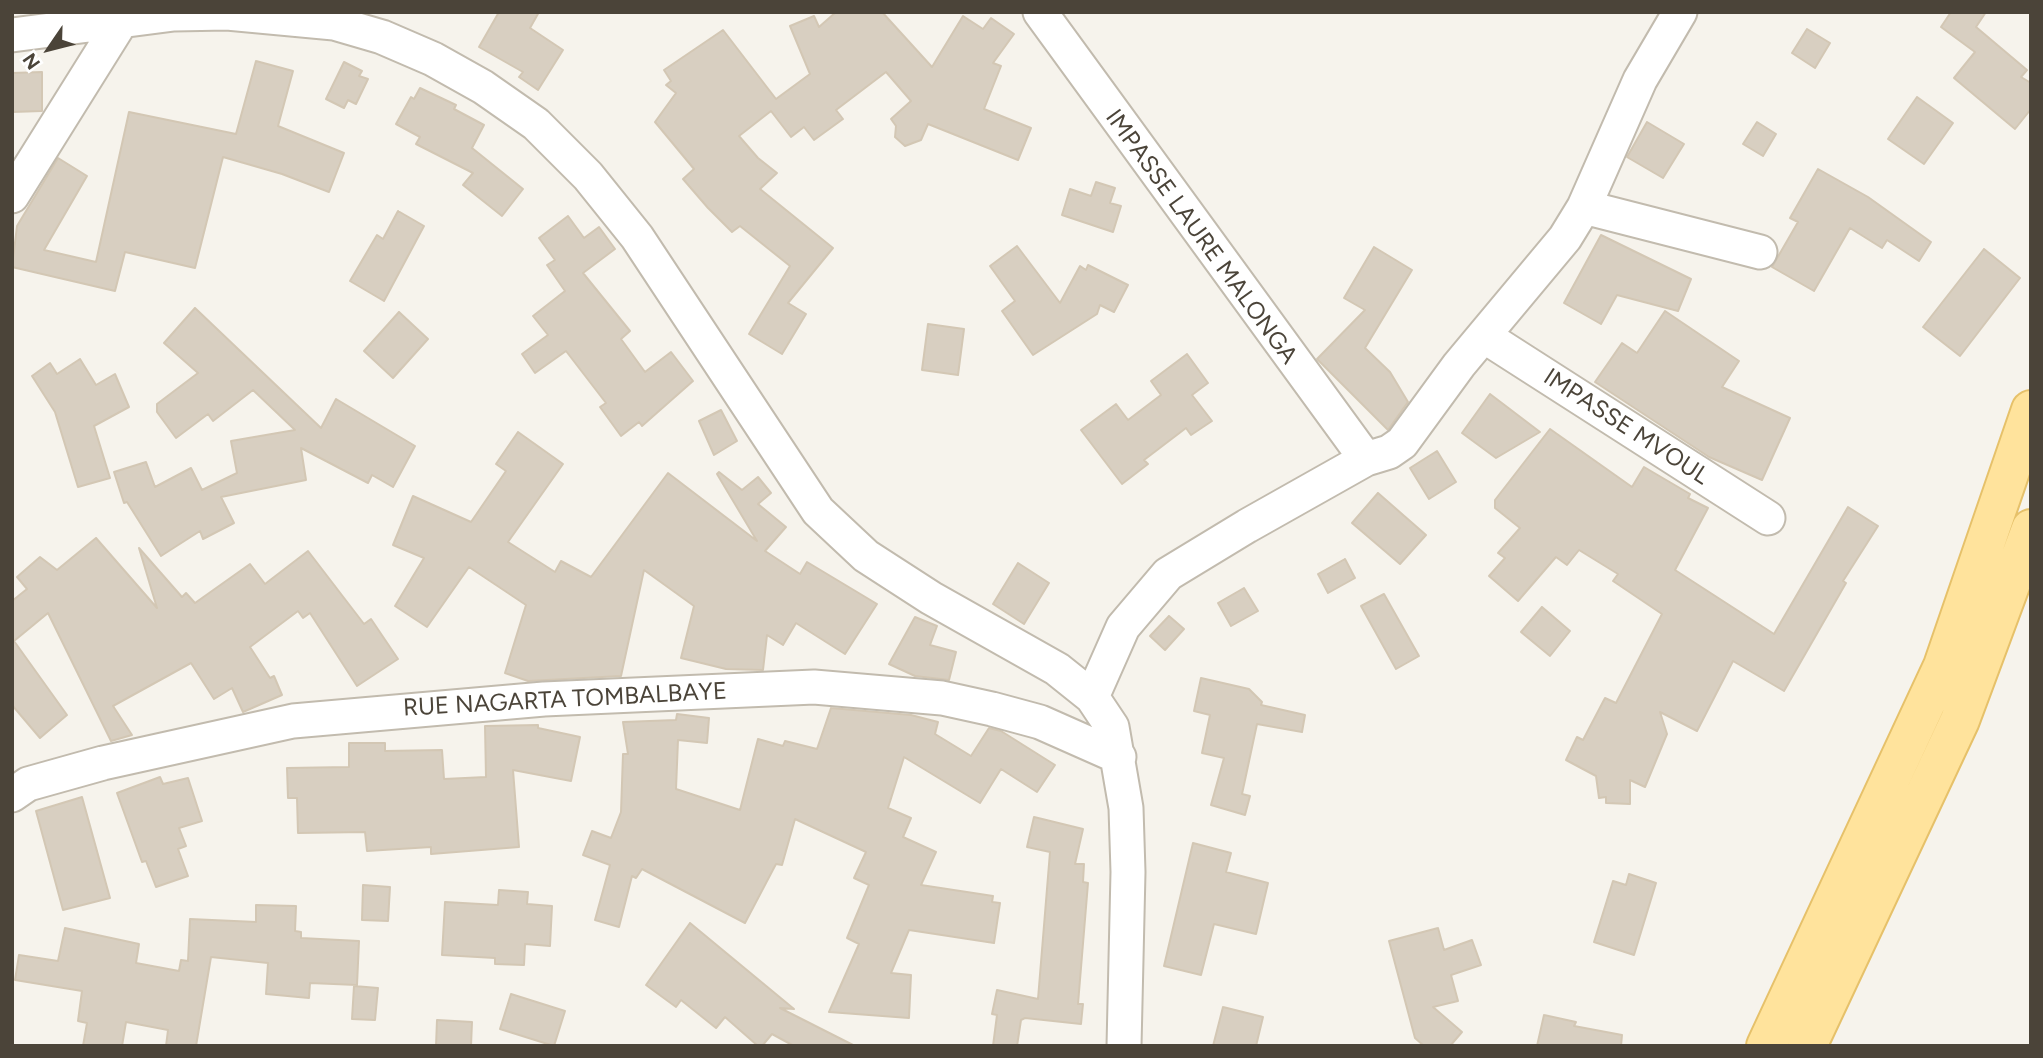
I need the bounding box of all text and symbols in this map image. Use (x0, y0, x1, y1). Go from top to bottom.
north arrow (14, 14, 84, 84)
text: N (18, 49, 45, 74)
street label: IMPASSE LAURE MALONGA (1099, 104, 1303, 370)
street label: IMPASSE MVOUL (1538, 363, 1714, 491)
street label: RUE NAGARTA TOMBALBAYE (402, 677, 728, 723)

